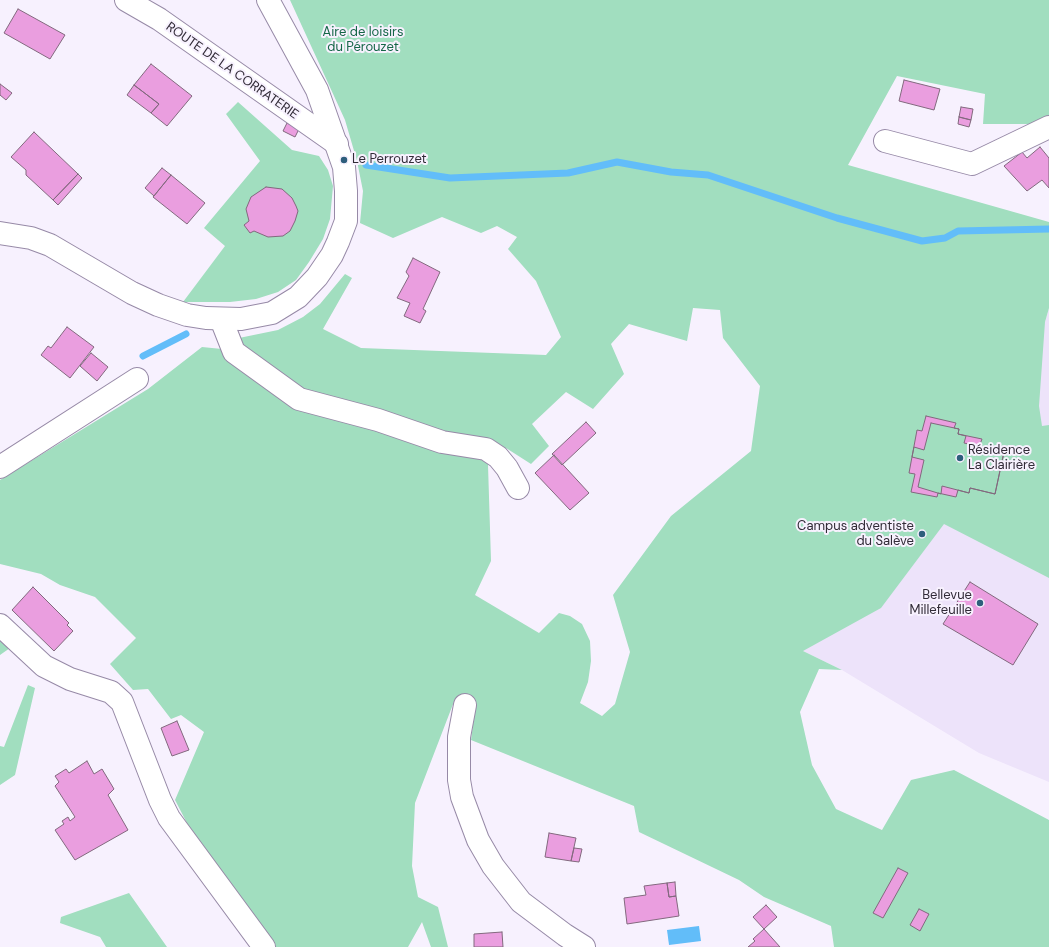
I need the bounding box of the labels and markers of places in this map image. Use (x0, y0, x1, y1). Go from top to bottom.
place label: Le Perrouzet (352, 152, 427, 168)
marker: Le Perrouzet (339, 155, 349, 165)
place label: Résidence La Clairière (968, 443, 1035, 474)
marker: Résidence La Clairière (955, 453, 965, 463)
place label: Campus adventiste du Salève (797, 519, 914, 550)
marker: Campus adventiste du Salève (917, 529, 927, 539)
place label: Bellevue Millefeuille (909, 588, 972, 619)
marker: Bellevue Millefeuille (975, 598, 985, 608)

